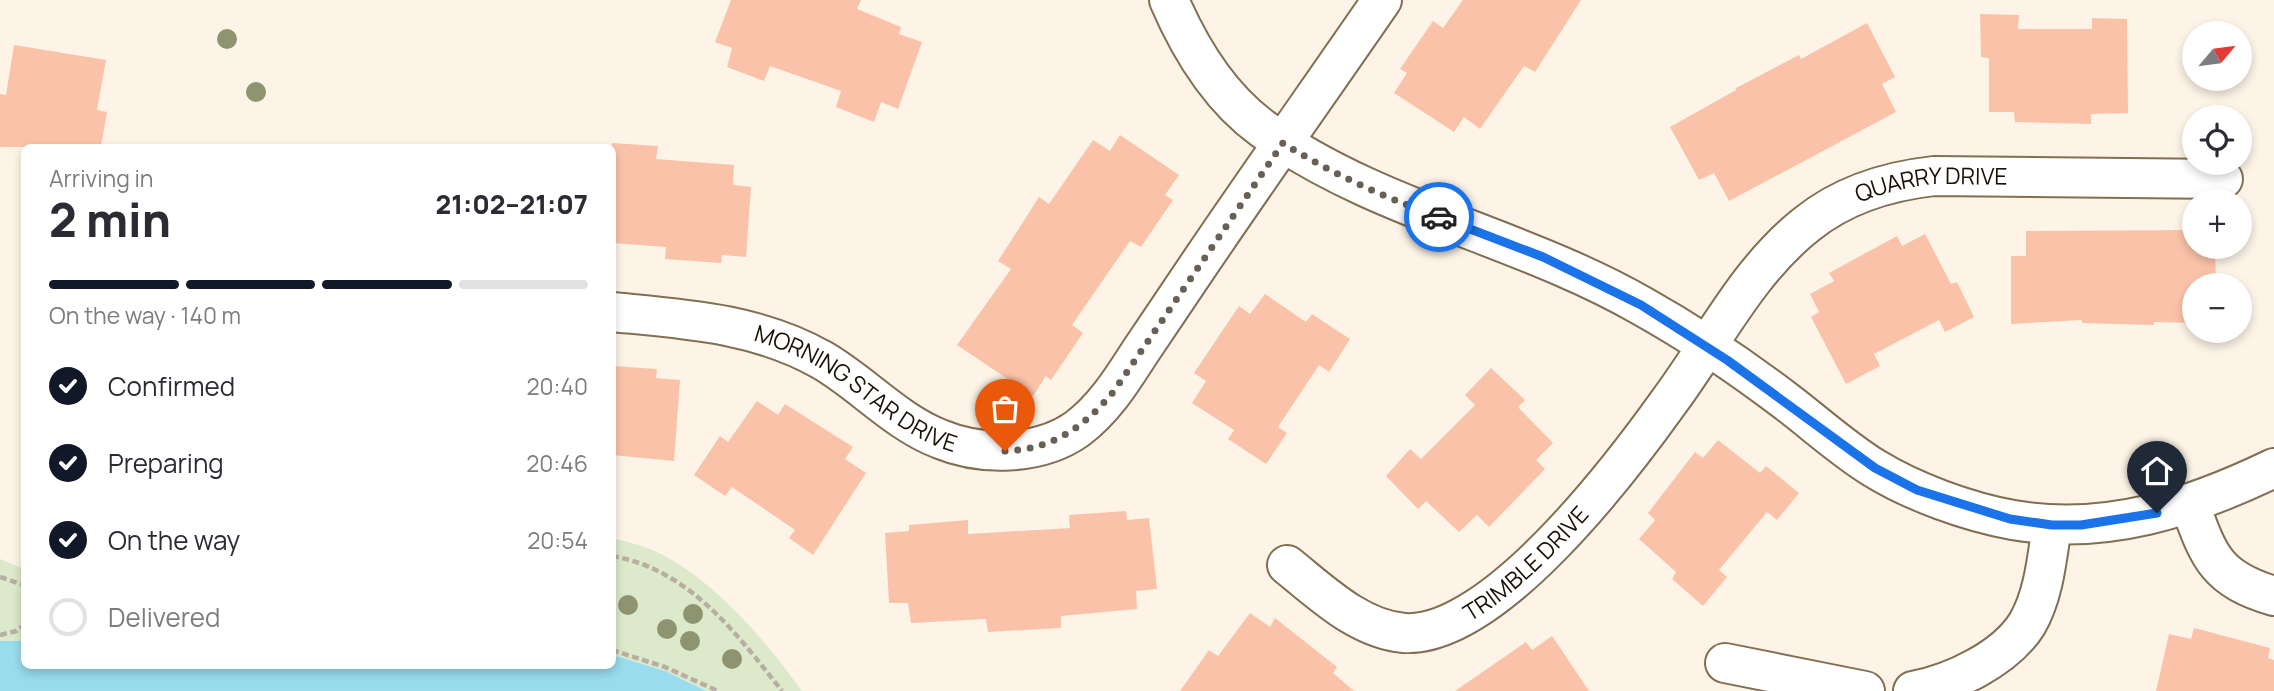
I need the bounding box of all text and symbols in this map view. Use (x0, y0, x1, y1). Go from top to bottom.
north arrow (2182, 21, 2252, 91)
map controls (2182, 21, 2252, 343)
button: locate (2182, 105, 2252, 175)
street label: QUARRY DRIVE (1850, 159, 2008, 209)
text: Arriving in (49, 162, 154, 194)
courier (1404, 182, 1474, 252)
text: 21:02–21:07 (435, 186, 588, 222)
text: 2 min (49, 188, 171, 251)
button: + (2182, 189, 2252, 259)
icon: car (1420, 198, 1458, 236)
button: − (2182, 273, 2252, 343)
text: On the way · 140 m (49, 299, 241, 331)
street label: MORNING STAR DRIVE (751, 316, 961, 459)
icon: check (49, 367, 87, 405)
text: Confirmed (108, 368, 235, 404)
text: 20:40 (526, 370, 588, 402)
pin (975, 379, 1035, 451)
icon: bag (986, 390, 1024, 428)
pin (2127, 441, 2187, 513)
icon: check (49, 444, 87, 482)
text: Preparing (108, 445, 224, 481)
text: 20:46 (526, 447, 588, 479)
icon: home (2138, 452, 2176, 490)
street label: TRIMBLE DRIVE (1457, 499, 1595, 628)
icon: check (49, 521, 87, 559)
text: On the way (108, 522, 240, 558)
text: 20:54 (527, 524, 588, 556)
text: Delivered (108, 599, 220, 635)

